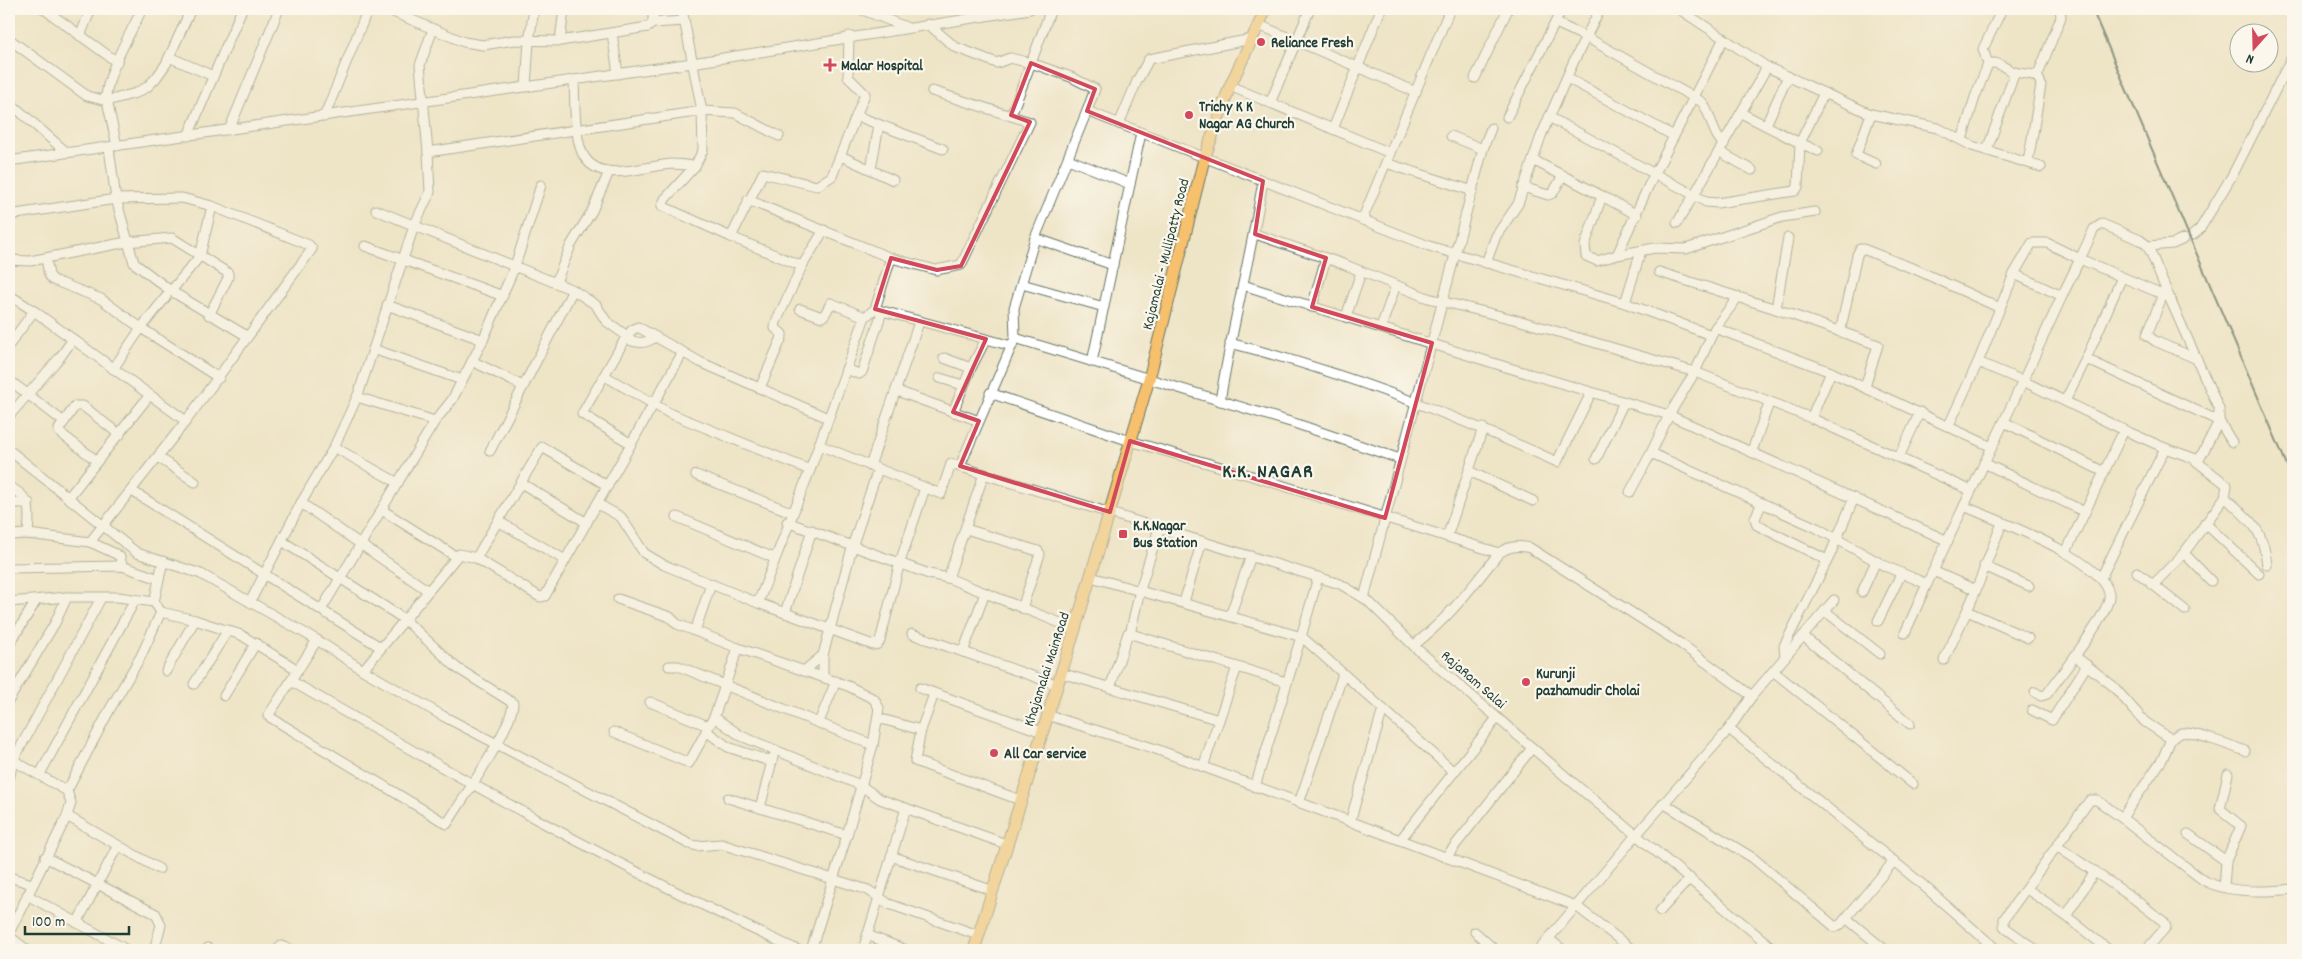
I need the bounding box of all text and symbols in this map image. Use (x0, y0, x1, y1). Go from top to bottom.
north arrow (2230, 22, 2280, 72)
place label: Reliance Fresh (1271, 33, 1353, 55)
marker: Reliance Fresh (1255, 36, 1267, 48)
text: N (2243, 48, 2257, 69)
place label: Malar Hospital (841, 56, 923, 78)
marker: Malar Hospital (823, 58, 837, 72)
place label: Trichy K K Nagar AG Church (1199, 97, 1295, 136)
marker: Trichy K K Nagar AG Church (1183, 109, 1195, 121)
street label: Kajamalai - Mullipatty Road (1137, 176, 1196, 333)
district label: K.K. NAGAR (1222, 459, 1314, 487)
place label: K.K.Nagar Bus Station (1133, 516, 1197, 555)
marker: K.K.Nagar Bus Station (1117, 528, 1129, 540)
street label: Khajamalai MainRoad (1019, 609, 1077, 730)
street label: RajaRam Salai (1435, 646, 1510, 715)
place label: Kurunji pazhamudir Cholai (1536, 664, 1640, 703)
marker: Kurunji pazhamudir Cholai (1520, 676, 1532, 688)
place label: All Car service (1004, 744, 1087, 766)
marker: All Car service (988, 747, 1000, 759)
scale bar (25, 904, 129, 936)
text: 100 m (32, 912, 65, 934)

